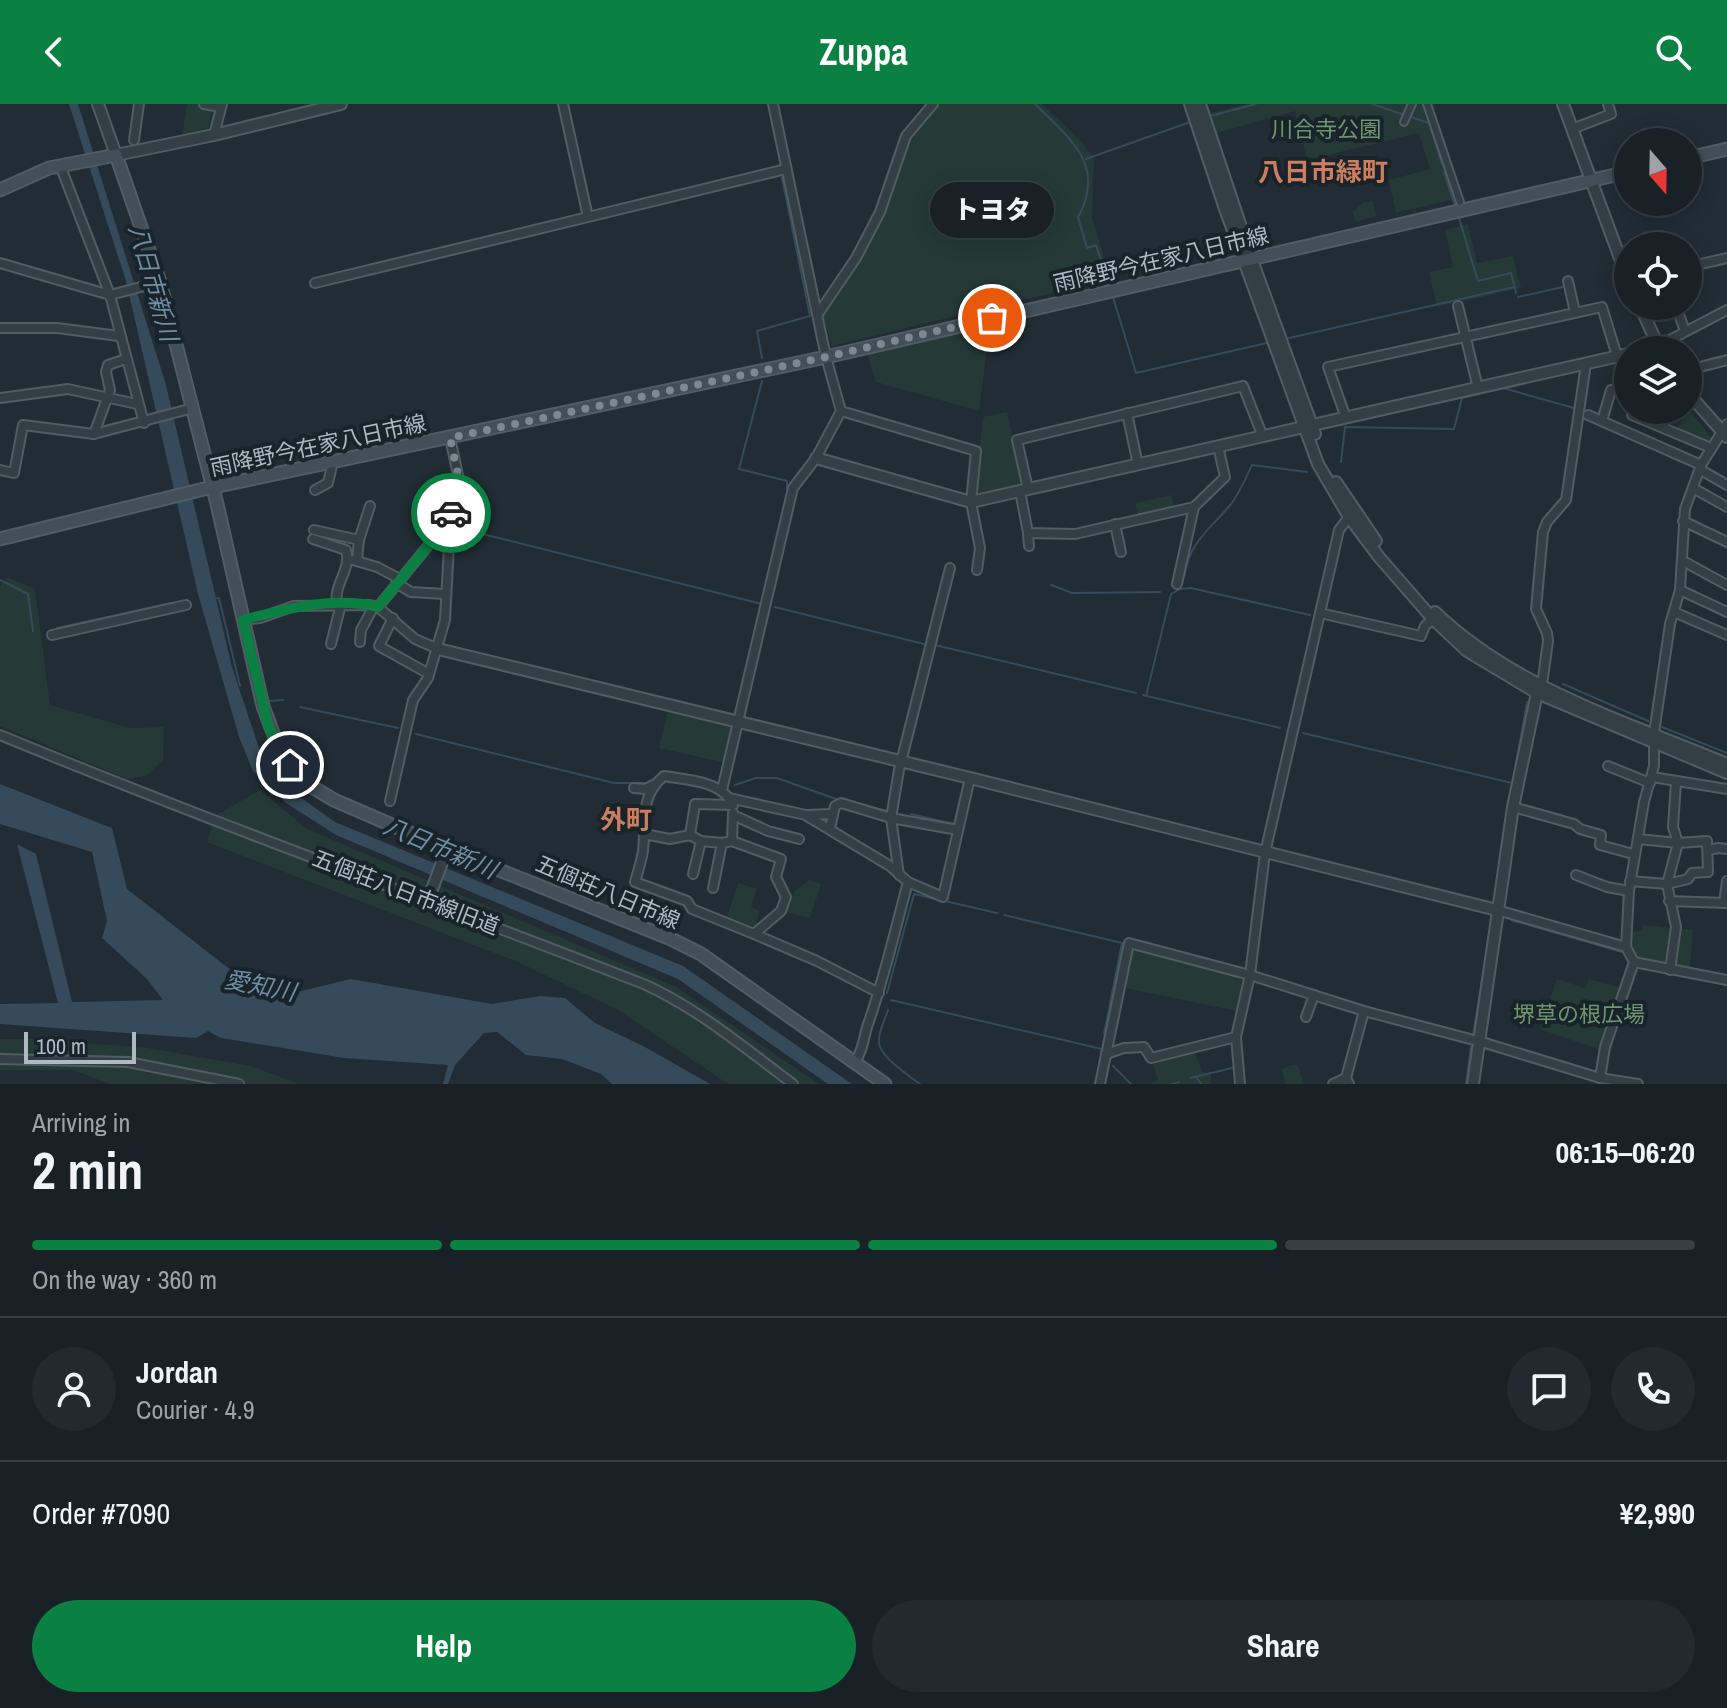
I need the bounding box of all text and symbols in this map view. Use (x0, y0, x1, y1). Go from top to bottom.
text: Zuppa (819, 28, 908, 76)
icon: back (32, 30, 76, 74)
icon: search (1651, 30, 1695, 74)
park label: 川合寺公園 (1271, 114, 1381, 144)
north arrow (1614, 128, 1702, 216)
map controls (1614, 128, 1702, 424)
district label: 八日市緑町 (1258, 154, 1388, 189)
callout: トヨタ (930, 182, 1054, 238)
text: トヨタ (953, 192, 1031, 227)
street label: 雨降野今在家八日市線 (1050, 220, 1272, 298)
water label: 八日市新川 (122, 221, 187, 348)
button: locate (1614, 232, 1702, 320)
pin (958, 284, 1026, 352)
icon: bag (970, 296, 1014, 340)
button: layers (1614, 336, 1702, 424)
street label: 雨降野今在家八日市線 (207, 407, 429, 483)
courier (411, 473, 491, 553)
icon: car (429, 491, 473, 535)
pin (256, 731, 324, 799)
icon: home (268, 743, 312, 787)
district label: 外町 (600, 802, 652, 837)
water label: 八日市新川 (379, 809, 505, 886)
street label: 五個荘八日市線旧道 (308, 843, 504, 941)
street label: 五個荘八日市線 (531, 848, 685, 936)
water label: 愛知川 (222, 962, 302, 1008)
park label: 堺草の根広場 (1513, 999, 1645, 1029)
scale bar (24, 1028, 136, 1064)
text: 100 m (36, 1031, 86, 1061)
text: Arriving in (32, 1105, 130, 1140)
text: 06:15–06:20 (1556, 1132, 1695, 1172)
text: 2 min (32, 1135, 143, 1205)
text: On the way · 360 m (32, 1262, 217, 1297)
button: person (32, 1347, 116, 1431)
button: chat (1507, 1347, 1591, 1431)
button: phone (1611, 1347, 1695, 1431)
text: Jordan (136, 1352, 218, 1392)
text: Courier · 4.9 (136, 1392, 255, 1427)
text: Order #7090 (32, 1493, 170, 1533)
text: ¥2,990 (1620, 1493, 1695, 1533)
button: Help (32, 1600, 856, 1692)
button: Share (872, 1600, 1695, 1692)

